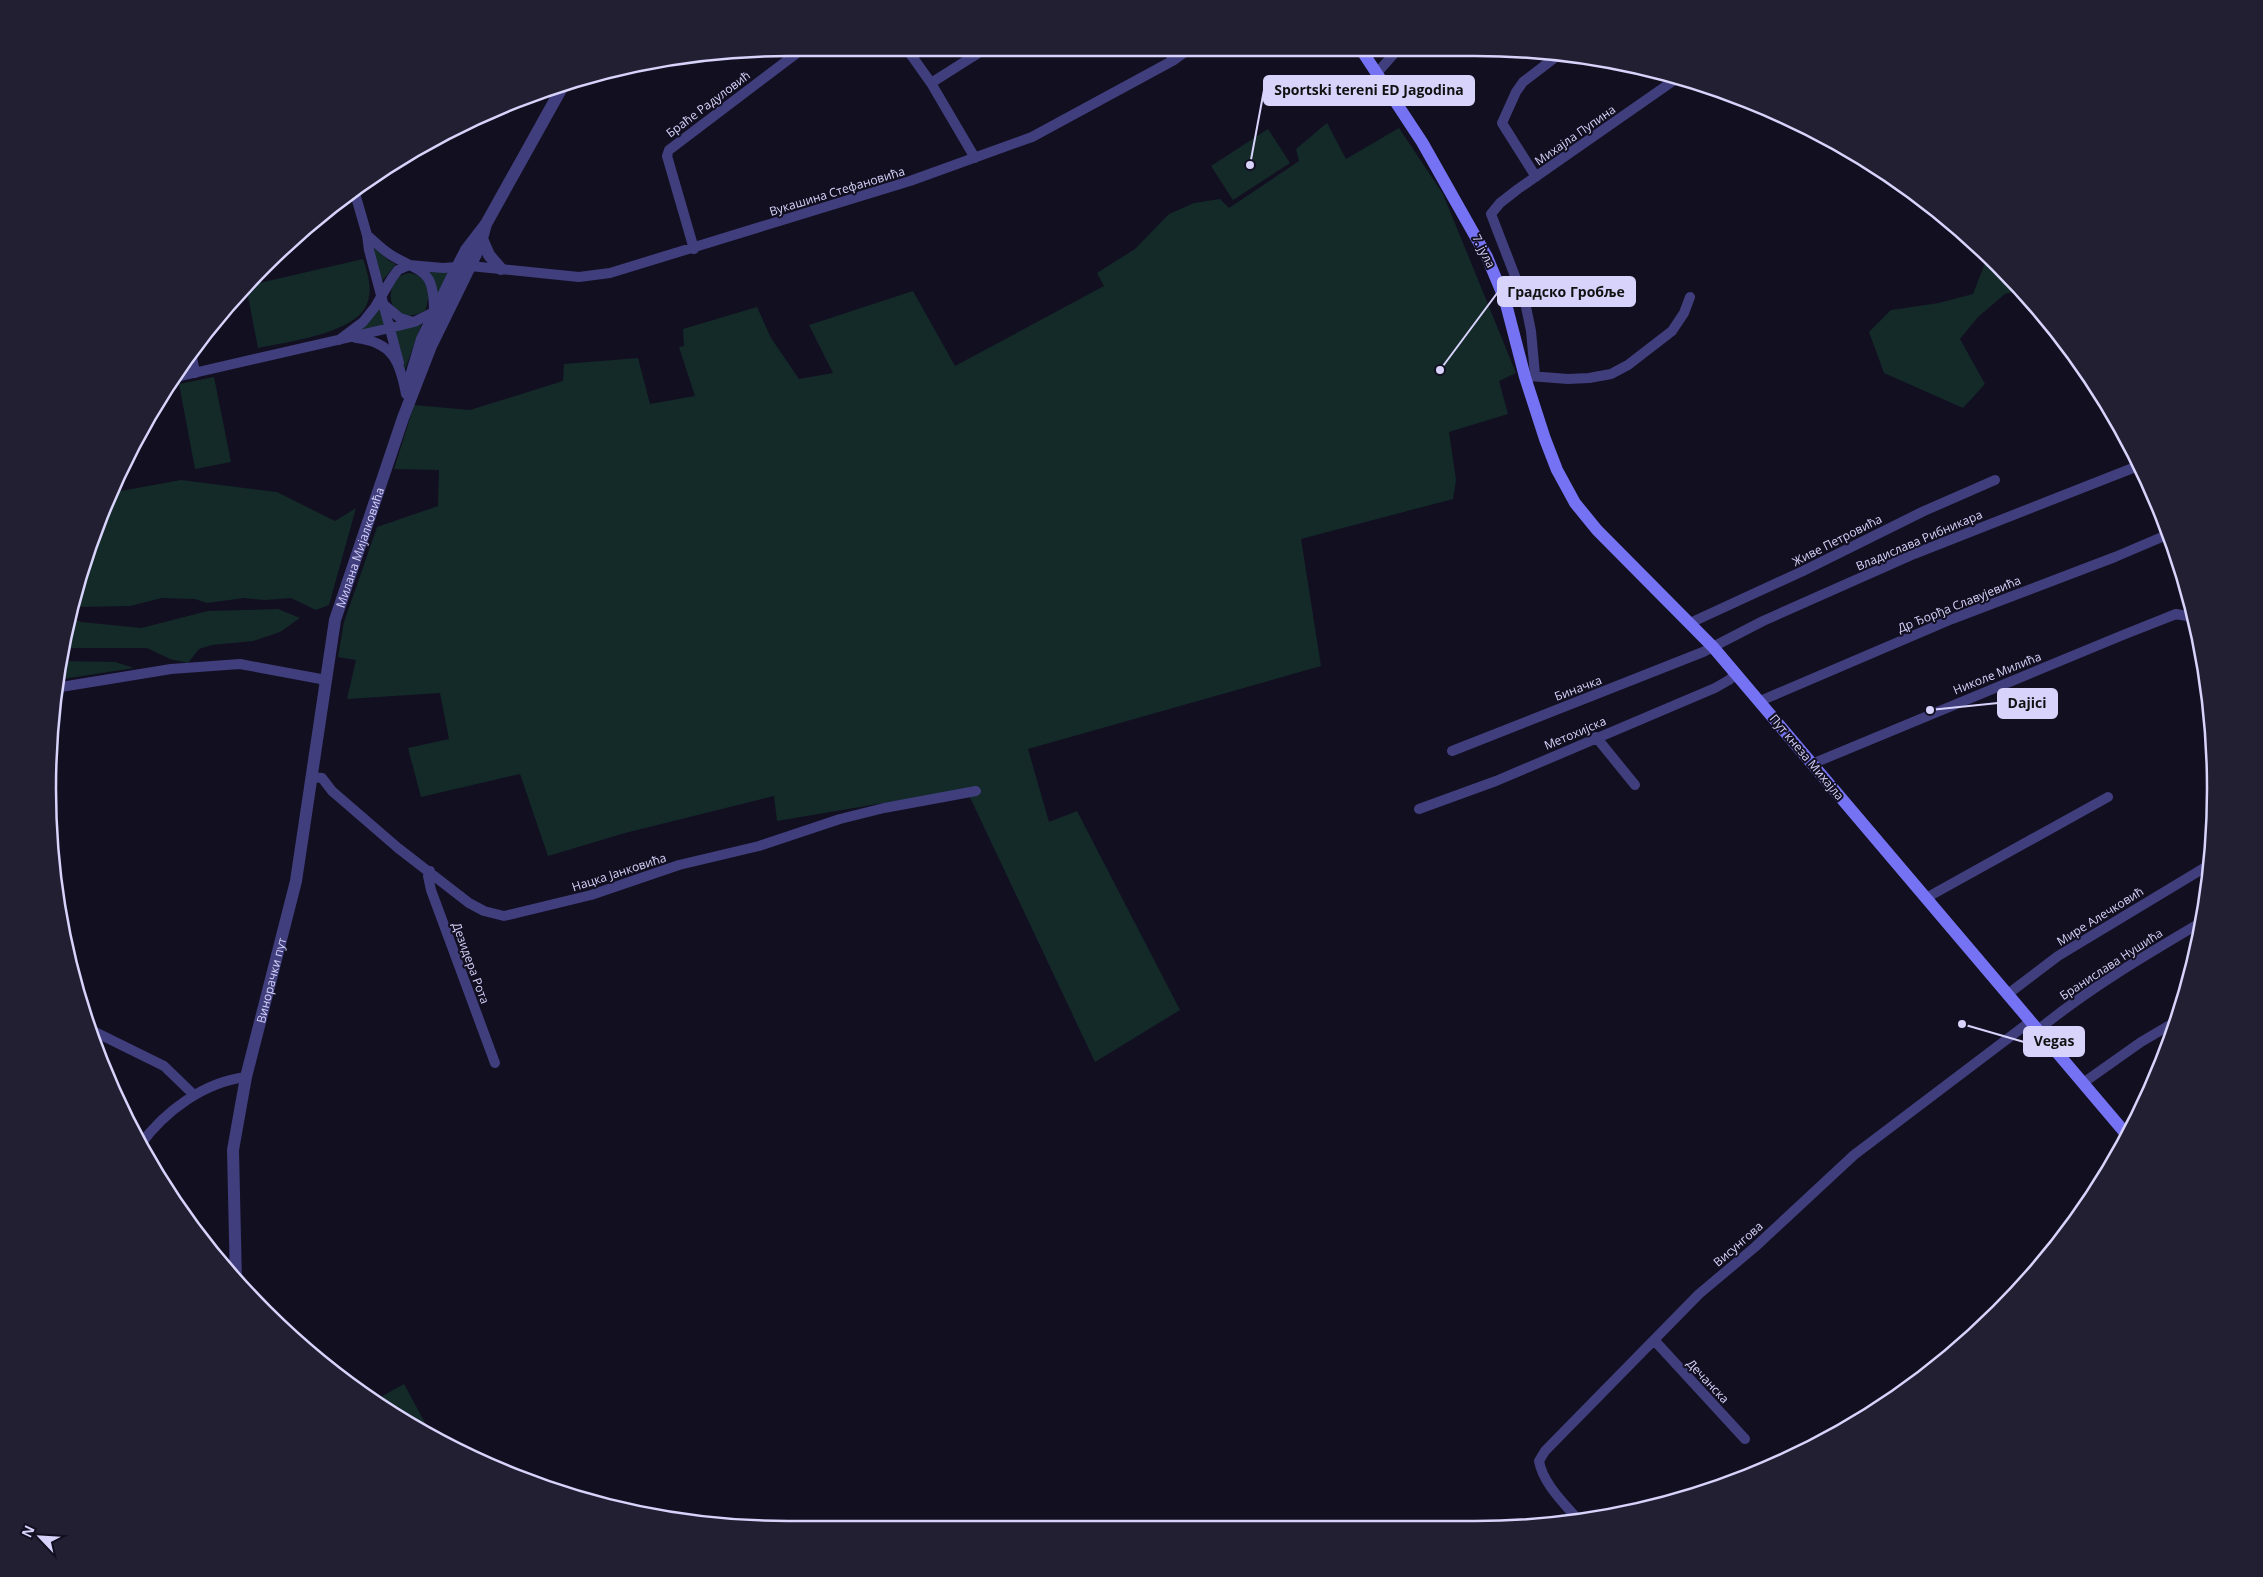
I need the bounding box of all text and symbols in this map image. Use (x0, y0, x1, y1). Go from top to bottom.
street label: Браће Радуловић (662, 67, 754, 141)
callout: Sportski tereni ED Jagodina (1264, 76, 1474, 105)
text: Sportski tereni ED Jagodina (1274, 80, 1464, 99)
street label: Михајла Пупина (1531, 101, 1619, 169)
street label: Вукашина Стефановића (767, 162, 907, 220)
street label: 7. јула (1468, 231, 1500, 271)
callout: Градско Гробље (1498, 277, 1635, 306)
text: Градско Гробље (1507, 282, 1625, 301)
street label: Милана Мијалковића (331, 485, 388, 610)
street label: Владислава Рибникара (1853, 506, 1985, 574)
street label: Живе Петровића (1789, 510, 1885, 570)
street label: Др Ђорђа Славујевића (1895, 571, 2023, 637)
street label: Николе Милића (1950, 648, 2044, 698)
street label: Биначка (1552, 671, 1604, 705)
callout: Dajici (1998, 689, 2057, 718)
text: Dajici (2008, 693, 2046, 712)
street label: Пут кнеза Михајла (1766, 710, 1848, 804)
street label: Метохијска (1541, 712, 1609, 754)
street label: Нацка Јанковића (570, 849, 668, 895)
street label: Мире Алечковић (2053, 882, 2147, 950)
street label: Дезидера Рота (448, 920, 494, 1006)
street label: Бранислава Нушића (2056, 924, 2166, 1004)
street label: Винорачки пут (252, 935, 290, 1025)
callout: Vegas (2024, 1027, 2084, 1056)
text: Vegas (2034, 1031, 2074, 1050)
street label: Висунгова (1710, 1218, 1766, 1270)
street label: Дечанска (1683, 1355, 1733, 1407)
north arrow (15, 1512, 65, 1562)
text: N (17, 1522, 39, 1540)

